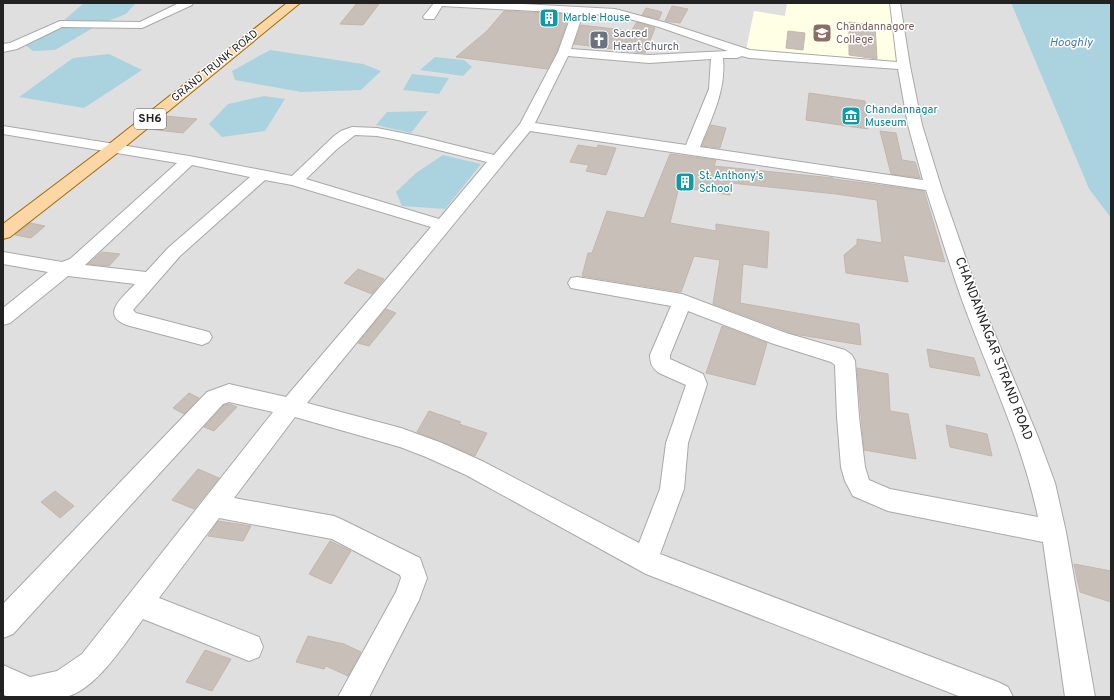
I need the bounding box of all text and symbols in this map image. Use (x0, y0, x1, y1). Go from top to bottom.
building icon: Marble House (538, 7, 560, 29)
place label: Marble House (563, 11, 630, 25)
place label: Chandannagore College (836, 20, 915, 47)
school or university icon: Chandannagore College (811, 22, 833, 44)
street label: GRAND TRUNK ROAD (169, 27, 261, 105)
place label: Sacred Heart Church (613, 27, 679, 54)
church icon: Sacred Heart Church (588, 29, 610, 51)
water label: Hooghly (1049, 35, 1093, 51)
place label: Chandannagar Museum (865, 103, 938, 130)
museum icon: Chandannagar Museum (840, 105, 862, 127)
road number: SH6 (134, 109, 166, 129)
place label: St. Anthony's School (699, 169, 763, 196)
building icon: St. Anthony's School (674, 171, 696, 193)
street label: CHANDANNAGAR STRAND ROAD (951, 255, 1035, 443)

